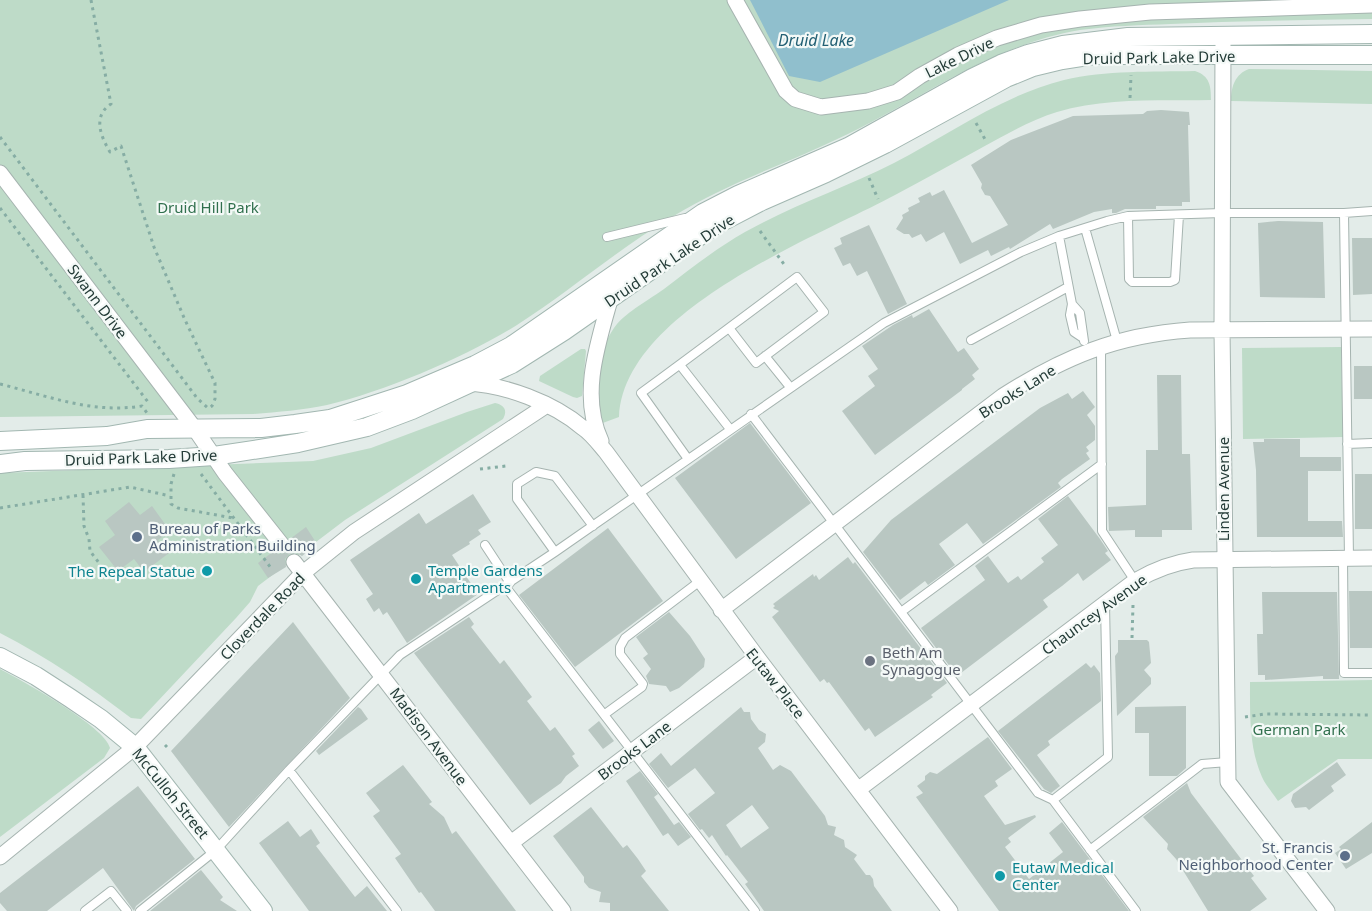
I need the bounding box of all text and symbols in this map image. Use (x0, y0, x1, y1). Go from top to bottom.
water label: Druid Lake (778, 29, 854, 51)
street label: Lake Drive (921, 32, 997, 82)
street label: Druid Park Lake Drive (1082, 46, 1236, 68)
park label: Druid Hill Park (157, 197, 259, 217)
street label: Druid Park Lake Drive (600, 209, 738, 311)
street label: Swann Drive (64, 260, 132, 342)
street label: Brooks Lane (975, 359, 1059, 423)
street label: Linden Avenue (1213, 437, 1233, 541)
street label: Druid Park Lake Drive (64, 444, 218, 470)
place label: Bureau of Parks Administration Building (149, 518, 316, 555)
marker: Bureau of Parks Administration Building (130, 530, 144, 544)
place label: Temple Gardens Apartments (428, 560, 543, 597)
place label: The Repeal Statue (68, 561, 195, 581)
marker: The Repeal Statue (200, 564, 214, 578)
street label: Cloverdale Road (215, 568, 309, 664)
street label: Chauncey Avenue (1037, 569, 1151, 659)
marker: Temple Gardens Apartments (409, 572, 423, 586)
place label: Beth Am Synagogue (882, 642, 961, 679)
street label: Eutaw Place (742, 644, 810, 722)
marker: Beth Am Synagogue (863, 654, 877, 668)
street label: Madison Avenue (386, 683, 472, 789)
street label: Brooks Lane (593, 716, 675, 784)
park label: German Park (1253, 719, 1345, 739)
street label: McCulloh Street (128, 743, 214, 843)
place label: St. Francis Neighborhood Center (1178, 837, 1333, 874)
marker: St. Francis Neighborhood Center (1338, 849, 1352, 863)
place label: Eutaw Medical Center (1012, 857, 1114, 894)
marker: Eutaw Medical Center (993, 869, 1007, 883)

